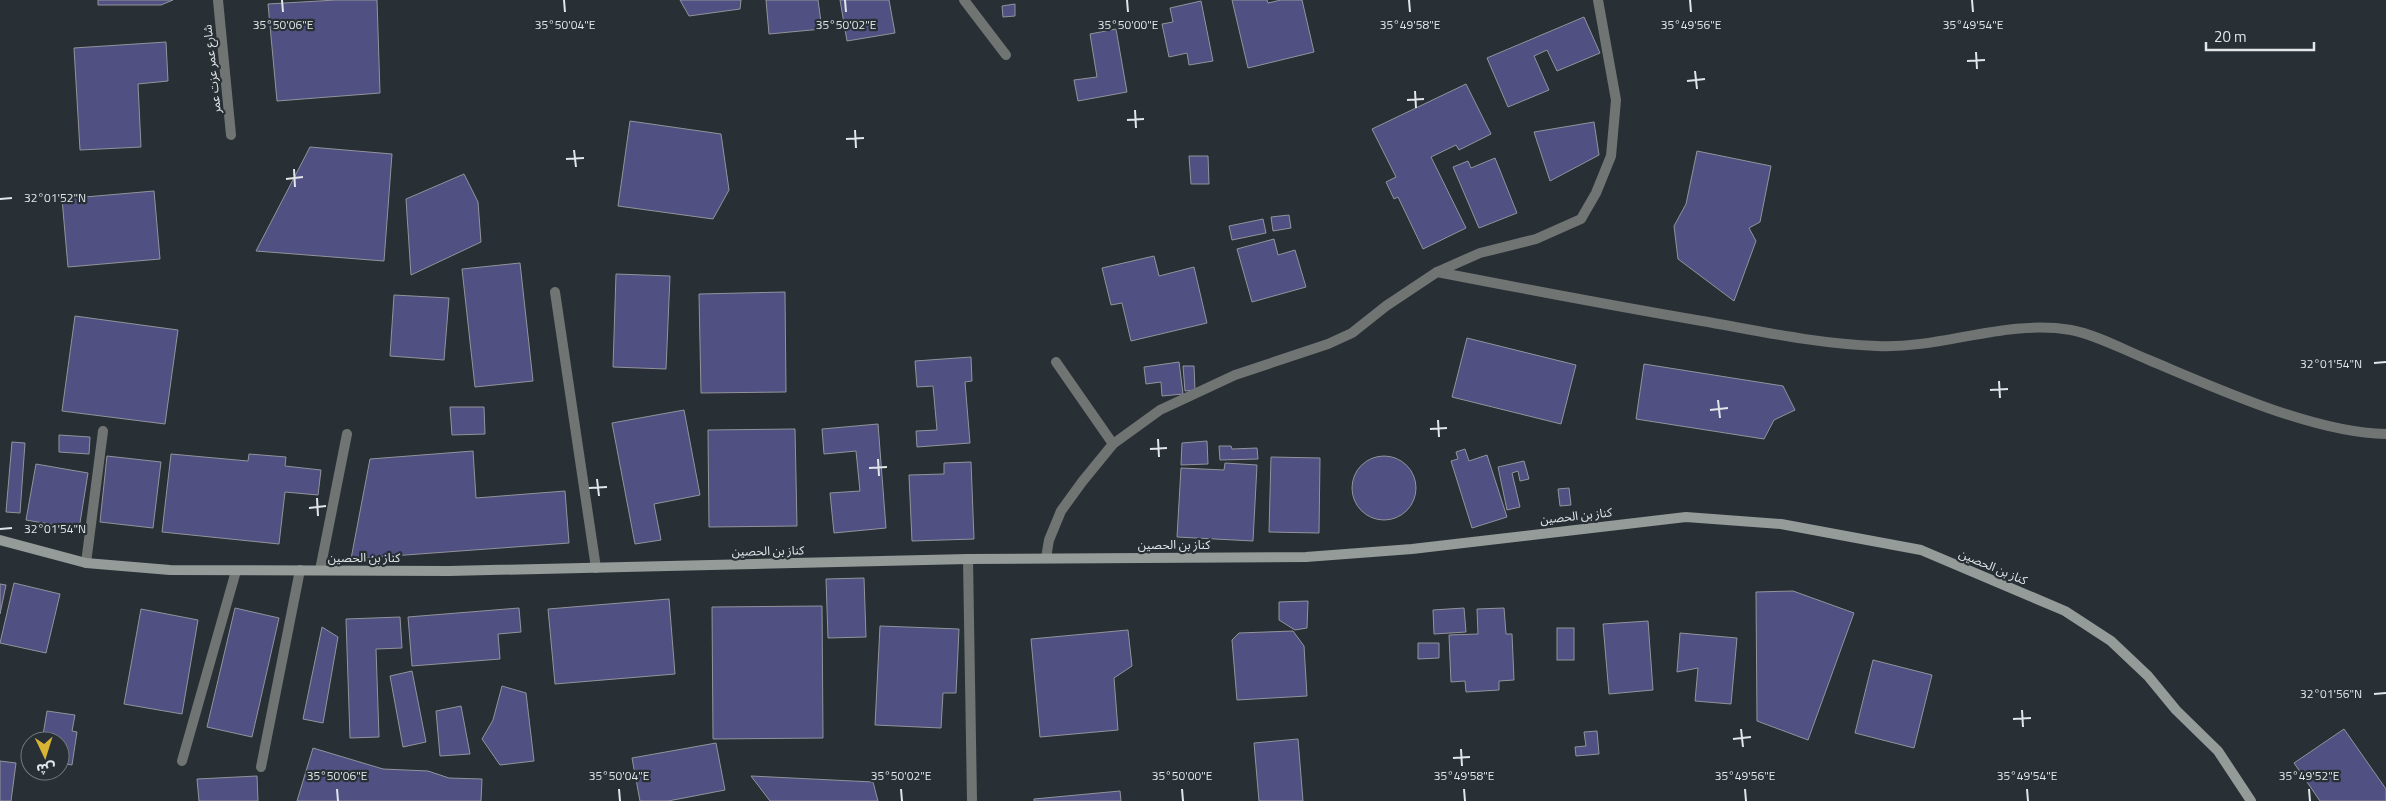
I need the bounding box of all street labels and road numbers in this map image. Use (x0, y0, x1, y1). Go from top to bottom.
street label: شارع عمر عزت عمر (197, 24, 226, 116)
street label: كناز بن الحصين (1539, 502, 1614, 529)
street label: كناز بن الحصين (1138, 535, 1211, 554)
street label: كناز بن الحصين (732, 540, 805, 561)
street label: كناز بن الحصين (1956, 544, 2031, 590)
street label: كناز بن الحصين (328, 548, 401, 567)

